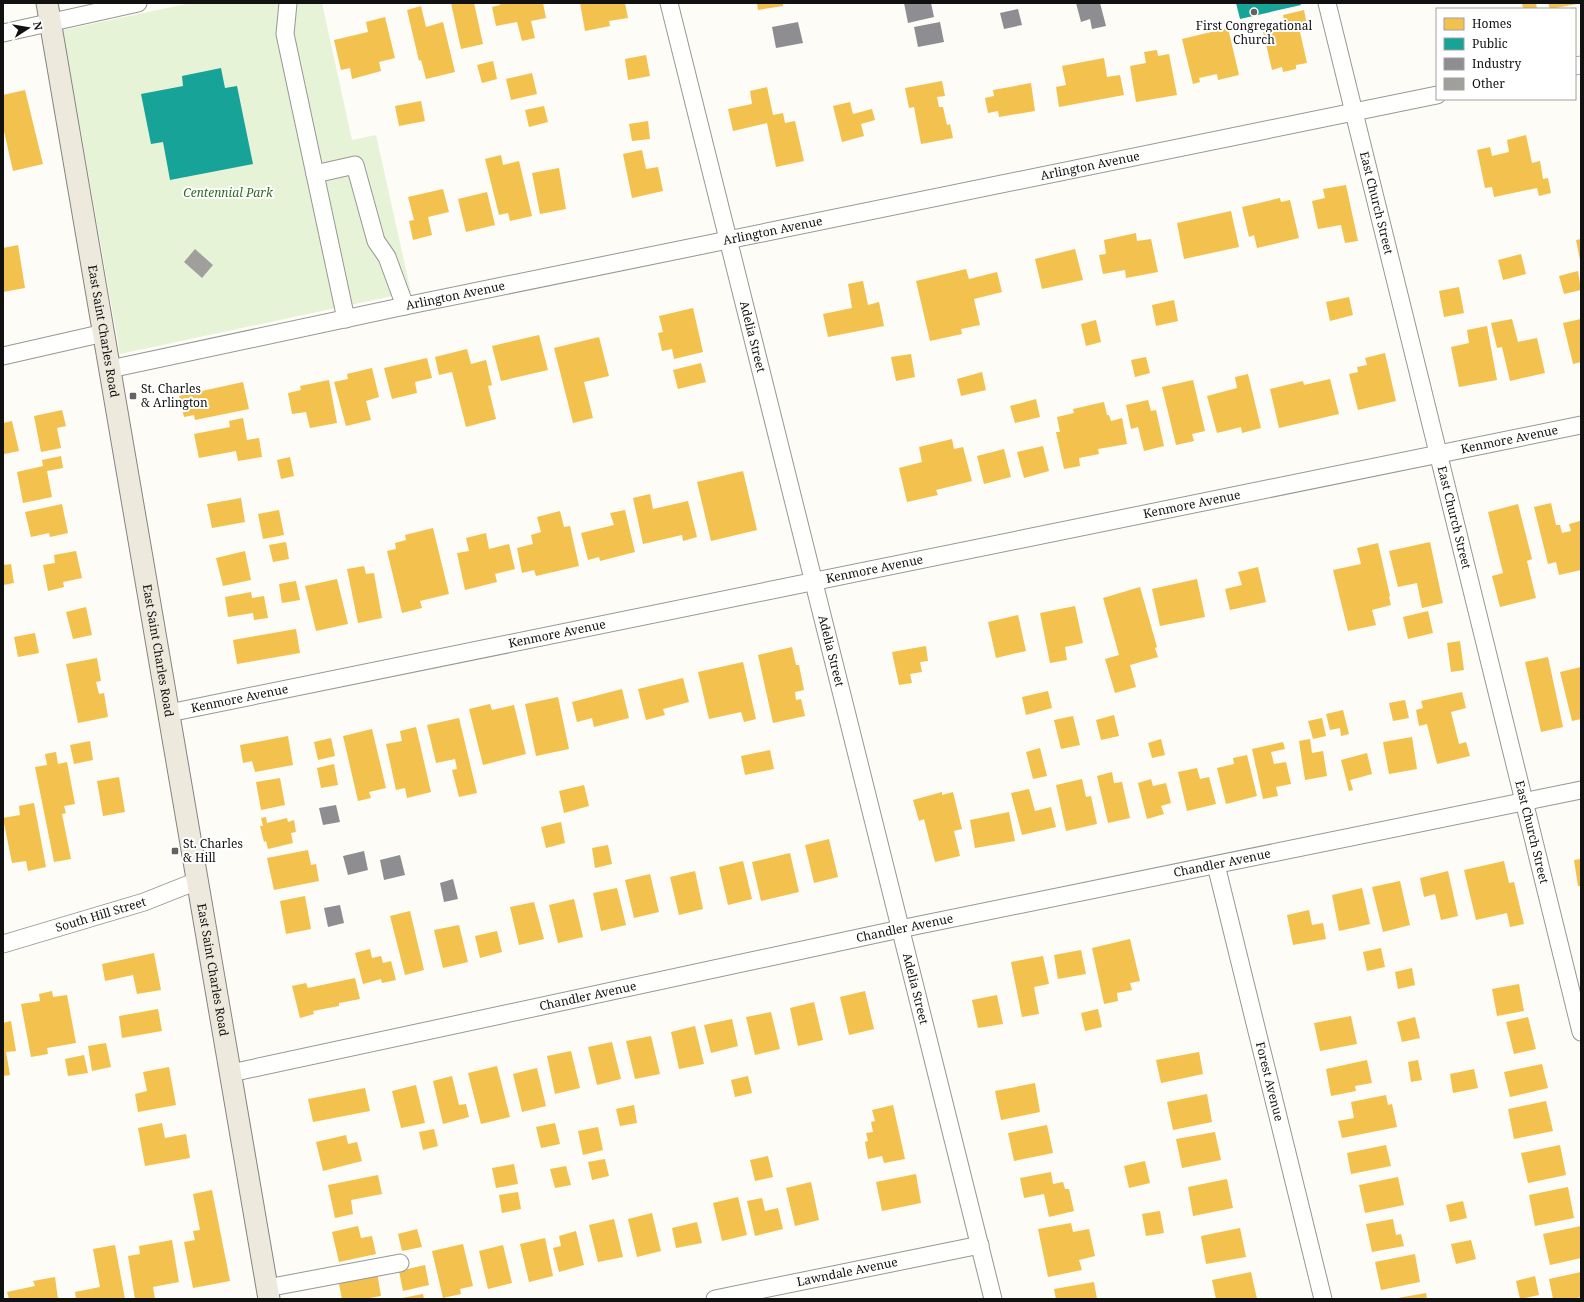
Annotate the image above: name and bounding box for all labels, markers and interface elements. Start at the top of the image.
marker: First Congregational Church [1249,7,1259,17]
north arrow [8,8,48,48]
legend [1436,8,1576,100]
text: Homes [1472,15,1512,32]
place label: First Congregational Church [1196,17,1312,48]
text: N [30,20,47,32]
text: Public [1472,35,1508,52]
text: Industry [1472,55,1521,72]
text: Other [1472,75,1505,92]
street label: Arlington Avenue [1039,147,1141,184]
street label: East Church Street [1356,150,1398,256]
park label: Centennial Park [183,184,274,201]
street label: Arlington Avenue [722,212,824,249]
street label: East Saint Charles Road [84,263,124,399]
street label: Arlington Avenue [404,277,506,314]
street label: Adelia Street [736,299,770,374]
place label: St. Charles & Arlington [141,380,208,411]
marker: St. Charles & Arlington [128,391,138,401]
street label: Kenmore Avenue [1459,421,1559,457]
street label: East Church Street [1434,464,1475,571]
street label: Kenmore Avenue [1142,486,1242,522]
street label: Kenmore Avenue [824,550,924,587]
street label: East Saint Charles Road [139,583,178,719]
street label: Adelia Street [814,613,849,688]
street label: Kenmore Avenue [507,615,607,652]
street label: Kenmore Avenue [189,680,290,716]
street label: East Church Street [1511,779,1553,885]
place label: St. Charles & Hill [183,835,243,866]
street label: Chandler Avenue [1172,845,1272,881]
marker: St. Charles & Hill [170,846,180,856]
street label: South Hill Street [53,893,148,936]
street label: East Saint Charles Road [193,902,233,1038]
street label: Chandler Avenue [854,909,955,946]
street label: Adelia Street [899,951,933,1026]
street label: Chandler Avenue [538,977,638,1014]
street label: Forest Avenue [1252,1040,1288,1123]
street label: Lawndale Avenue [795,1253,899,1290]

